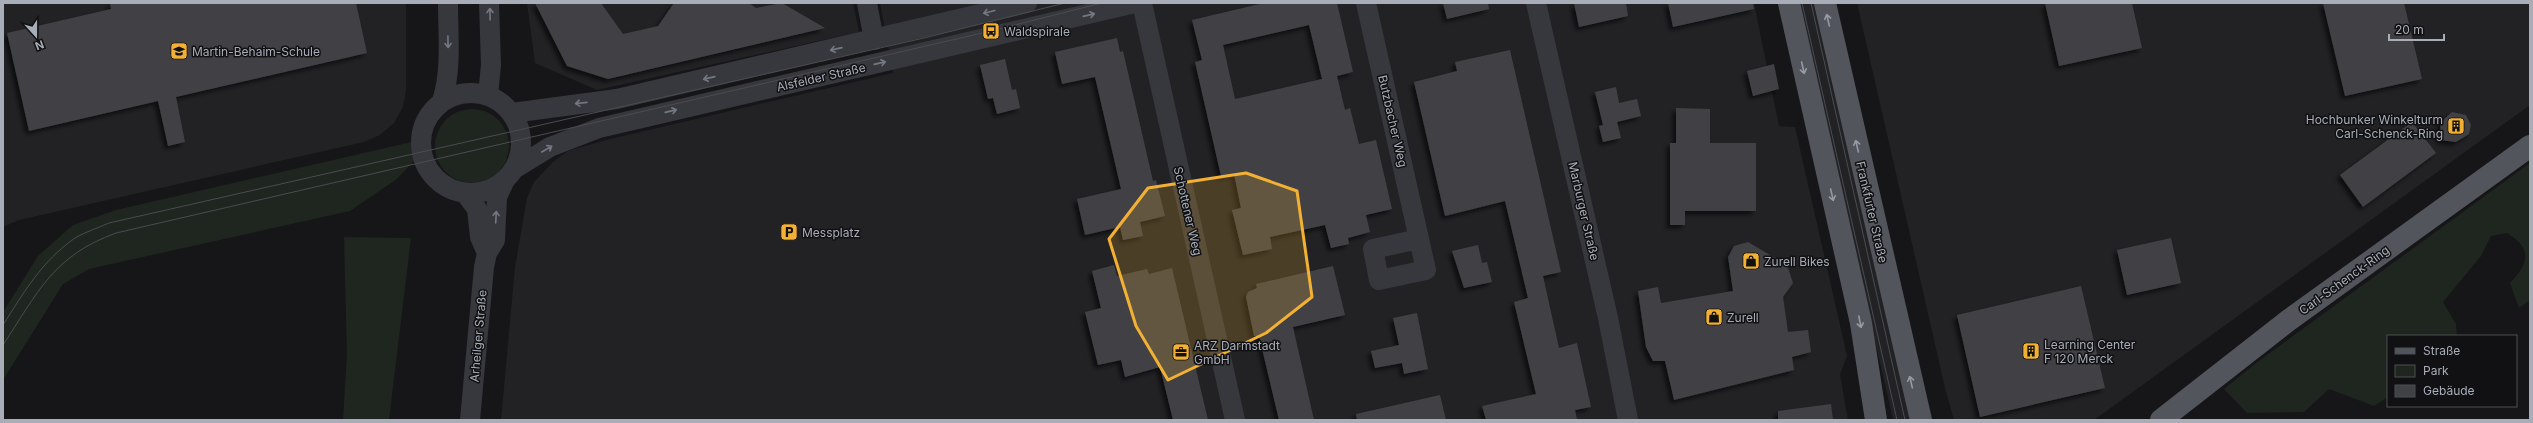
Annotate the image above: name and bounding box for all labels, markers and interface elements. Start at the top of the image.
one-way arrow [486,8,494,21]
one-way arrow [983,9,996,16]
one-way arrow [1082,11,1095,19]
one-way arrow [1824,14,1832,27]
north arrow [16,16,56,56]
scale bar [2389,16,2444,42]
bus stop icon: Waldspirale [981,21,1001,41]
text: 20 m [2395,22,2424,37]
place label: Waldspirale [1004,24,1070,39]
one-way arrow [444,35,452,48]
text: N [33,37,46,53]
school or university icon: Martin-Behaim-Schule [169,41,189,61]
place label: Martin-Behaim-Schule [192,44,320,59]
one-way arrow [829,45,842,53]
street label: Alsfelder Straße [775,59,867,95]
one-way arrow [873,59,886,67]
one-way arrow [1800,62,1808,75]
street label: Butzbacher Weg [1375,73,1411,169]
one-way arrow [703,74,716,82]
one-way arrow [575,99,588,107]
one-way arrow [664,107,677,114]
place label: Hochbunker Winkelturm Carl-Schenck-Ring [2306,112,2443,141]
building icon: Hochbunker Winkelturm Carl-Schenck-Ring [2446,116,2466,136]
one-way arrow [1853,140,1861,153]
one-way arrow [541,145,553,153]
street label: Marburger Straße [1565,160,1603,262]
street label: Frankfurter Straße [1853,160,1891,264]
street label: Schottener Weg [1170,165,1206,257]
one-way arrow [1828,188,1836,201]
one-way arrow [492,211,499,224]
parking icon: Messplatz [779,222,799,242]
place label: Messplatz [802,225,860,240]
street label: Carl-Schenck-Ring [2296,242,2392,318]
shop icon: Zurell Bikes [1741,251,1761,271]
place label: Zurell Bikes [1764,254,1830,269]
street label: Arheilger Straße [467,289,489,383]
shop icon: Zurell [1704,307,1724,327]
place label: Zurell [1727,310,1759,325]
one-way arrow [1857,315,1865,328]
legend [2387,335,2517,407]
place label: Learning Center F 120 Merck [2044,337,2136,366]
place label: ARZ Darmstadt GmbH [1194,338,1280,367]
building icon: Learning Center F 120 Merck [2021,341,2041,361]
office icon: ARZ Darmstadt GmbH [1171,342,1191,362]
text: Straße [2423,343,2460,358]
text: Park [2423,363,2449,378]
one-way arrow [1907,376,1915,389]
text: Gebäude [2423,383,2475,398]

